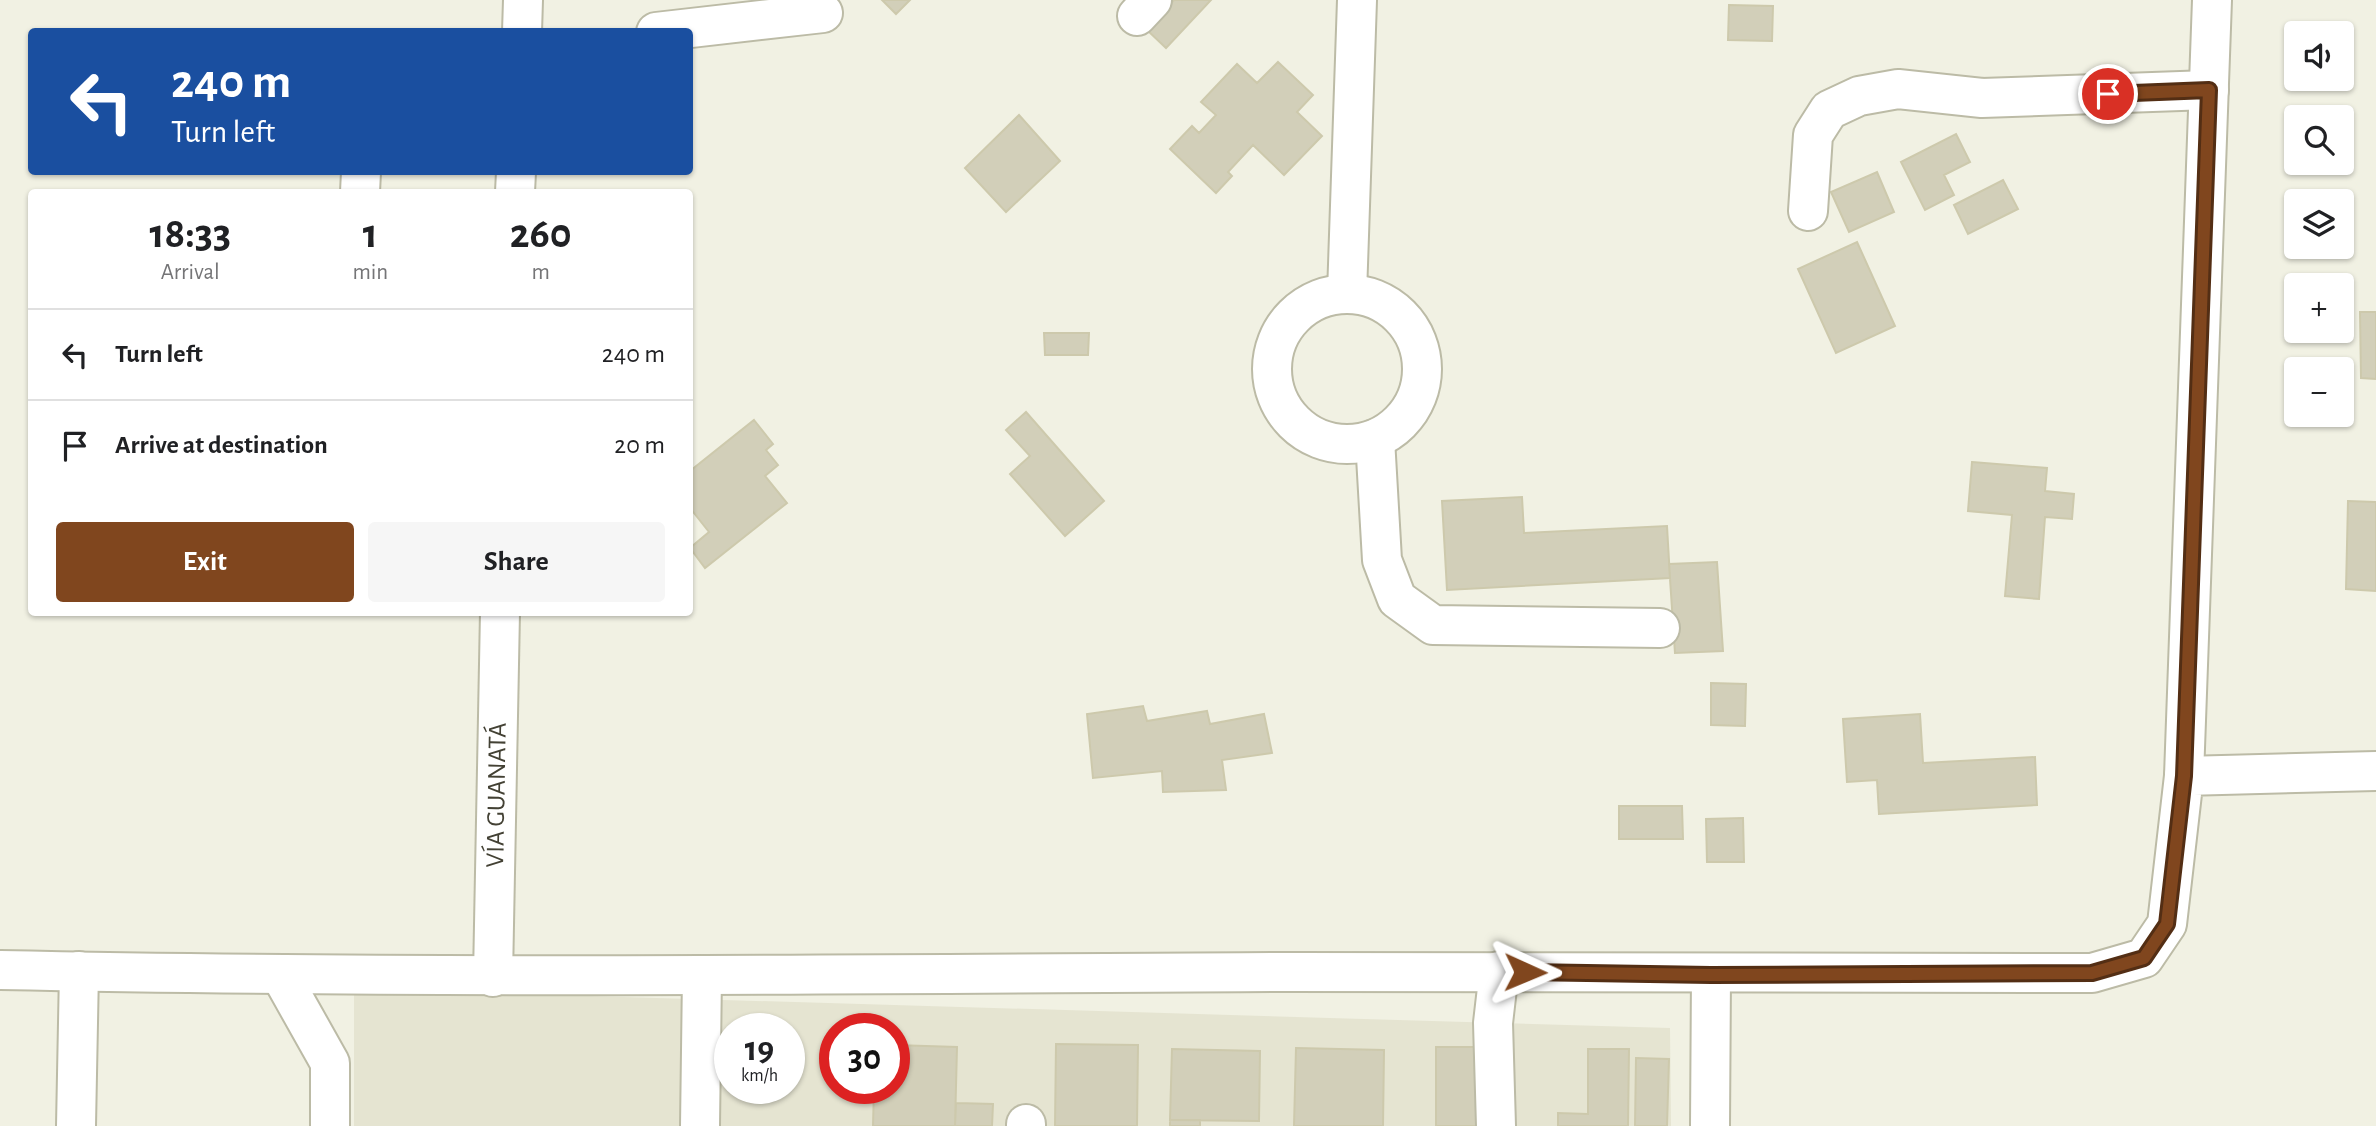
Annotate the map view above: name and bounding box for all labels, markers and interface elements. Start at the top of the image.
map controls [2284,21,2354,427]
button: sound [2284,21,2354,91]
icon: left [56,56,147,147]
text: 240 m [171,58,291,107]
pin [2078,64,2138,124]
icon: arrive [2089,75,2127,113]
button: search [2284,105,2354,175]
text: Turn left [171,116,275,148]
button: layers [2284,189,2354,259]
text: 18:33 [149,213,231,255]
text: 1 [363,213,378,255]
text: 260 [510,213,572,255]
text: Arrival [161,261,220,284]
text: min [352,261,388,284]
text: m [531,261,550,284]
button: + [2284,273,2354,343]
icon: left [56,336,94,374]
text: Turn left [115,341,203,367]
text: 240 m [602,341,665,367]
button: − [2284,357,2354,427]
icon: arrive [56,427,94,465]
text: Arrive at destination [115,432,328,458]
text: 20 m [614,432,665,458]
button: Exit [56,522,354,602]
button: Share [368,522,665,602]
street label: VÍA GUANATÁ [480,722,511,868]
position arrow [1488,935,1562,1009]
speed limit sign: 30 [819,1013,910,1104]
text: 19 [745,1032,774,1067]
text: km/h [741,1067,778,1085]

